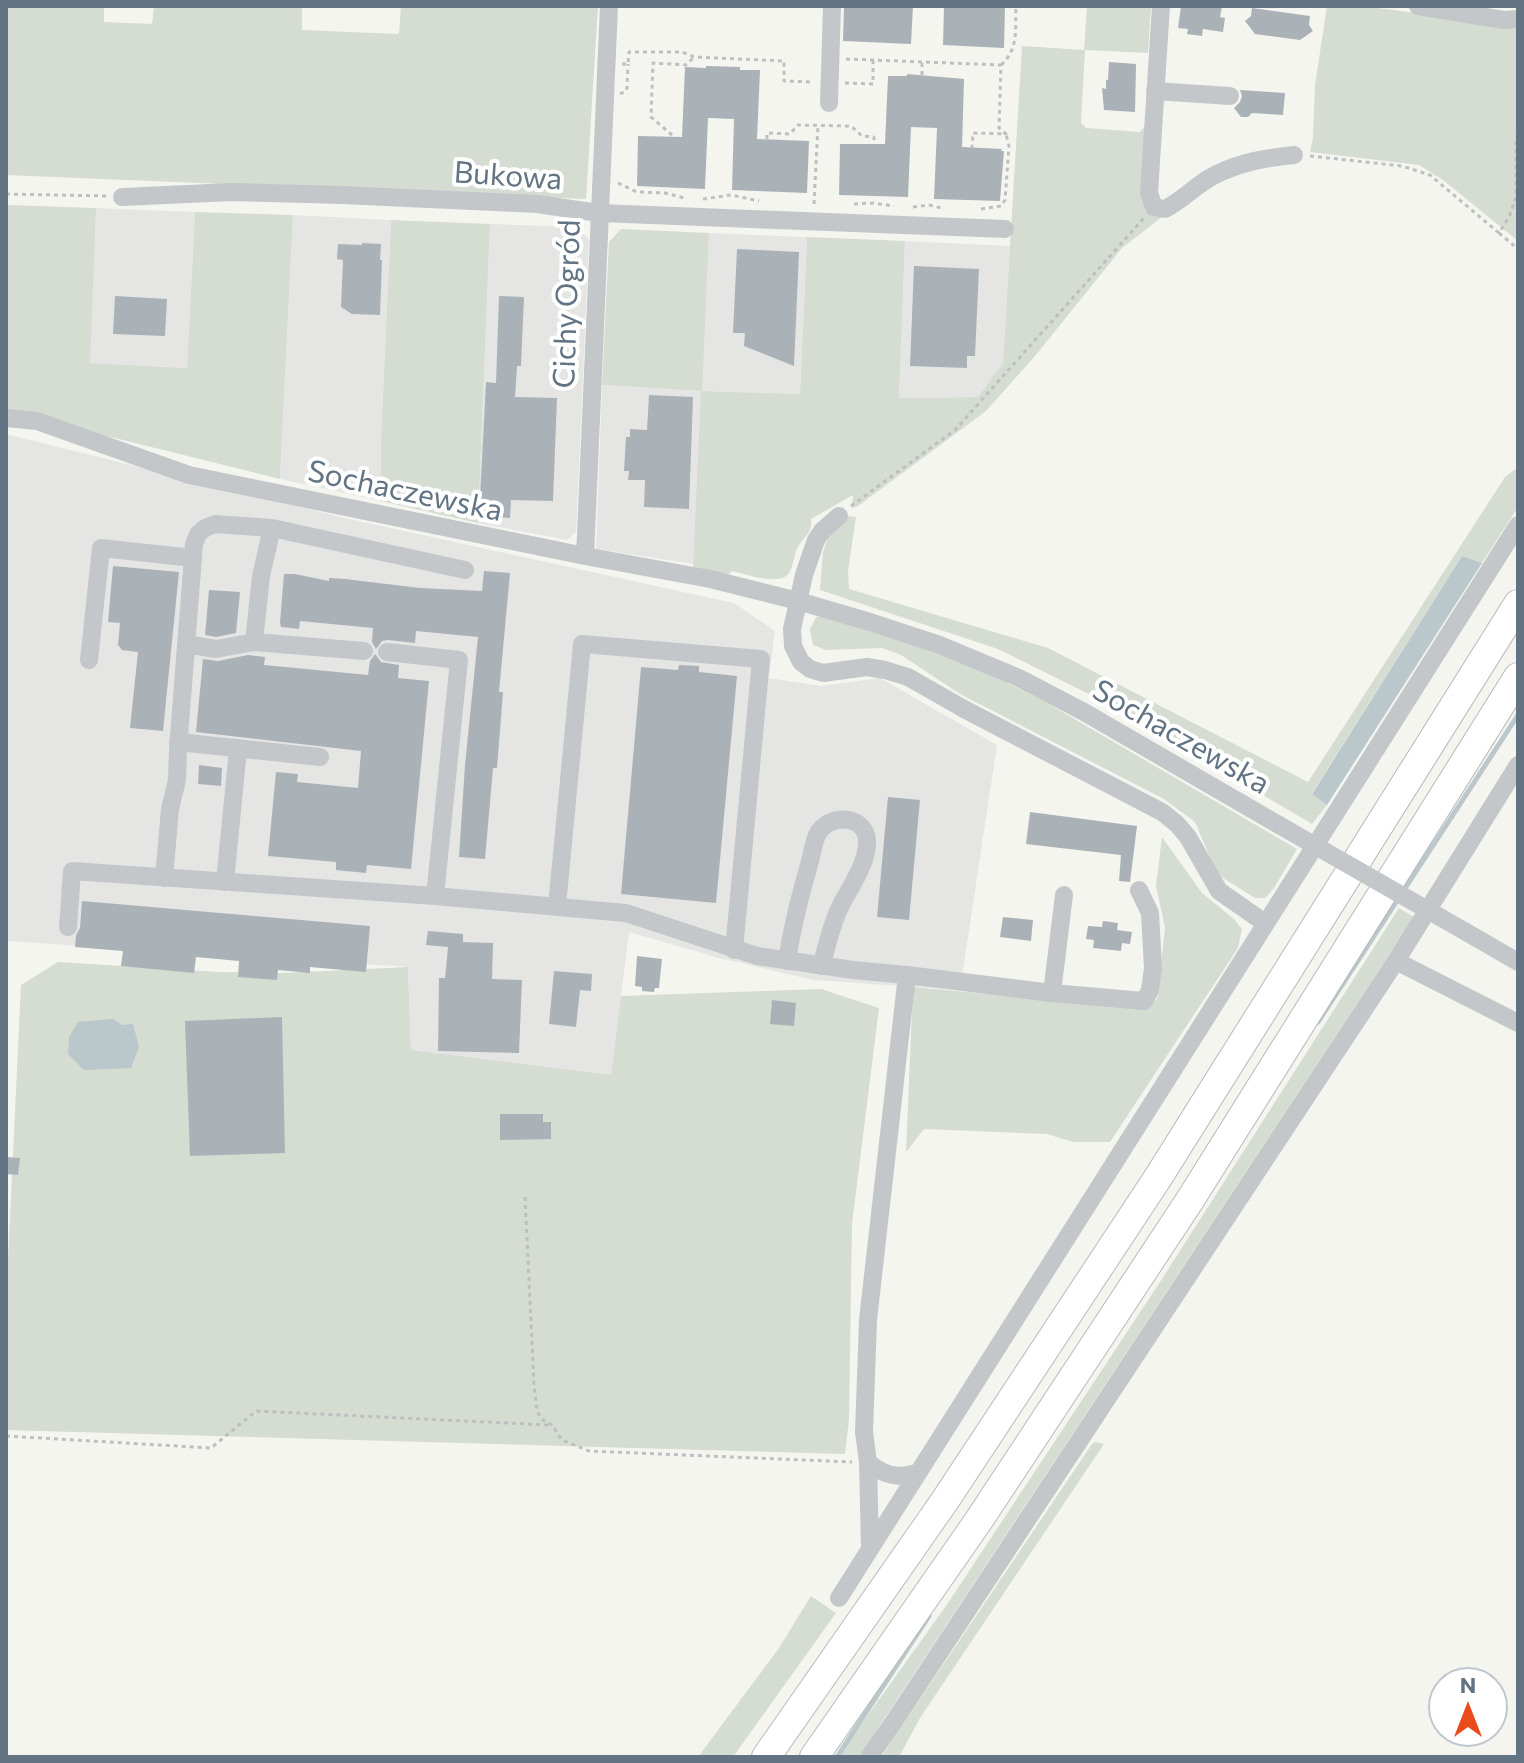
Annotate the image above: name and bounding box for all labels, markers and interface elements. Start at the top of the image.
street label: Bukowa [453,154,563,198]
street label: Cichy Ogród [546,219,588,389]
street label: Sochaczewska [304,453,506,529]
street label: Sochaczewska [1086,672,1276,802]
north arrow [1428,1667,1508,1747]
text: N [1460,1671,1476,1698]

